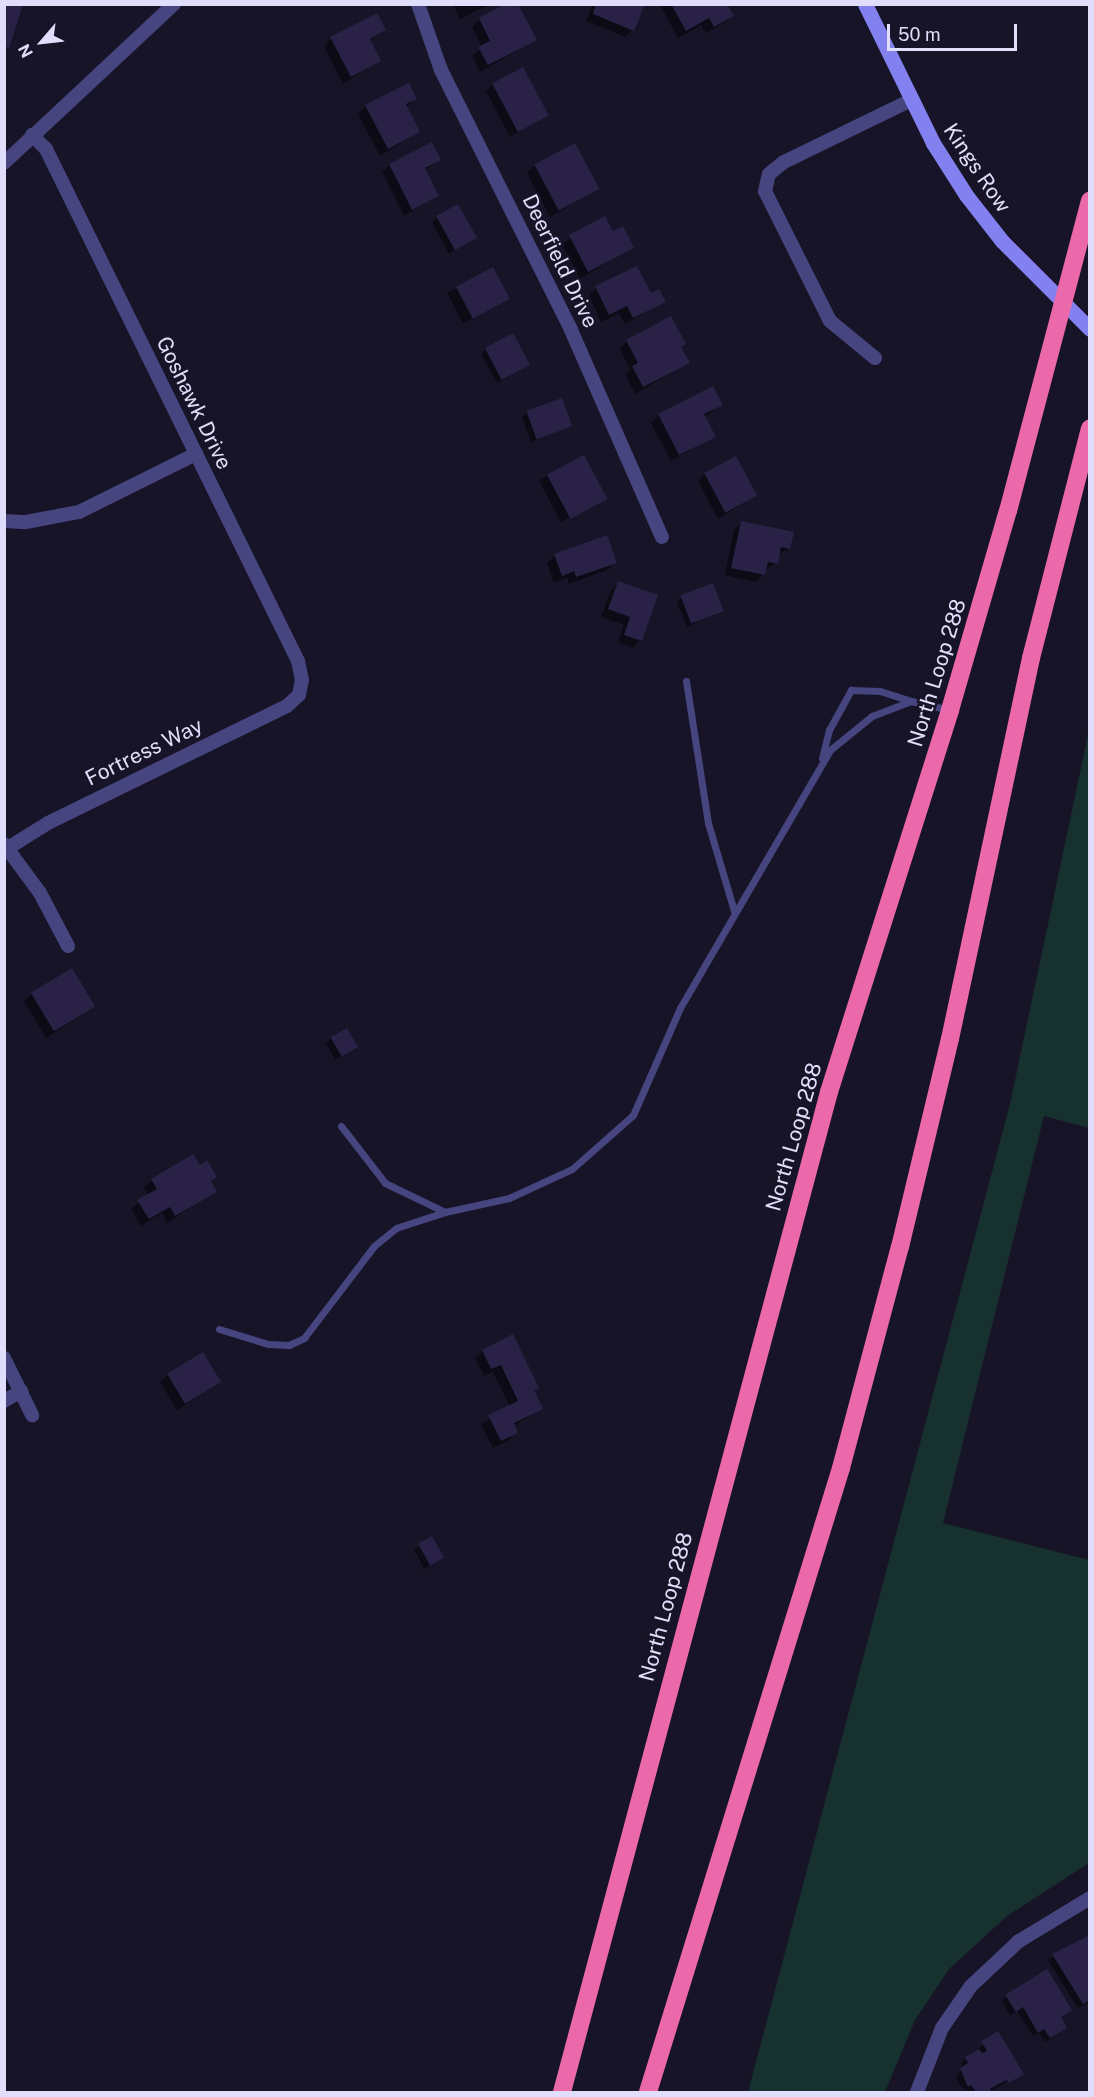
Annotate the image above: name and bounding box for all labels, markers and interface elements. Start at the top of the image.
north arrow [12,12,72,72]
scale bar [890,12,1020,50]
text: 50 m [898,24,941,45]
text: N [14,41,37,61]
street label: Kings Row [938,119,1016,217]
street label: Deerfield Drive [517,190,603,332]
street label: Goshawk Drive [151,332,237,474]
street label: North Loop 288 [903,596,971,750]
street label: Fortress Way [81,713,207,791]
street label: North Loop 288 [761,1060,827,1214]
street label: North Loop 288 [634,1530,698,1684]

